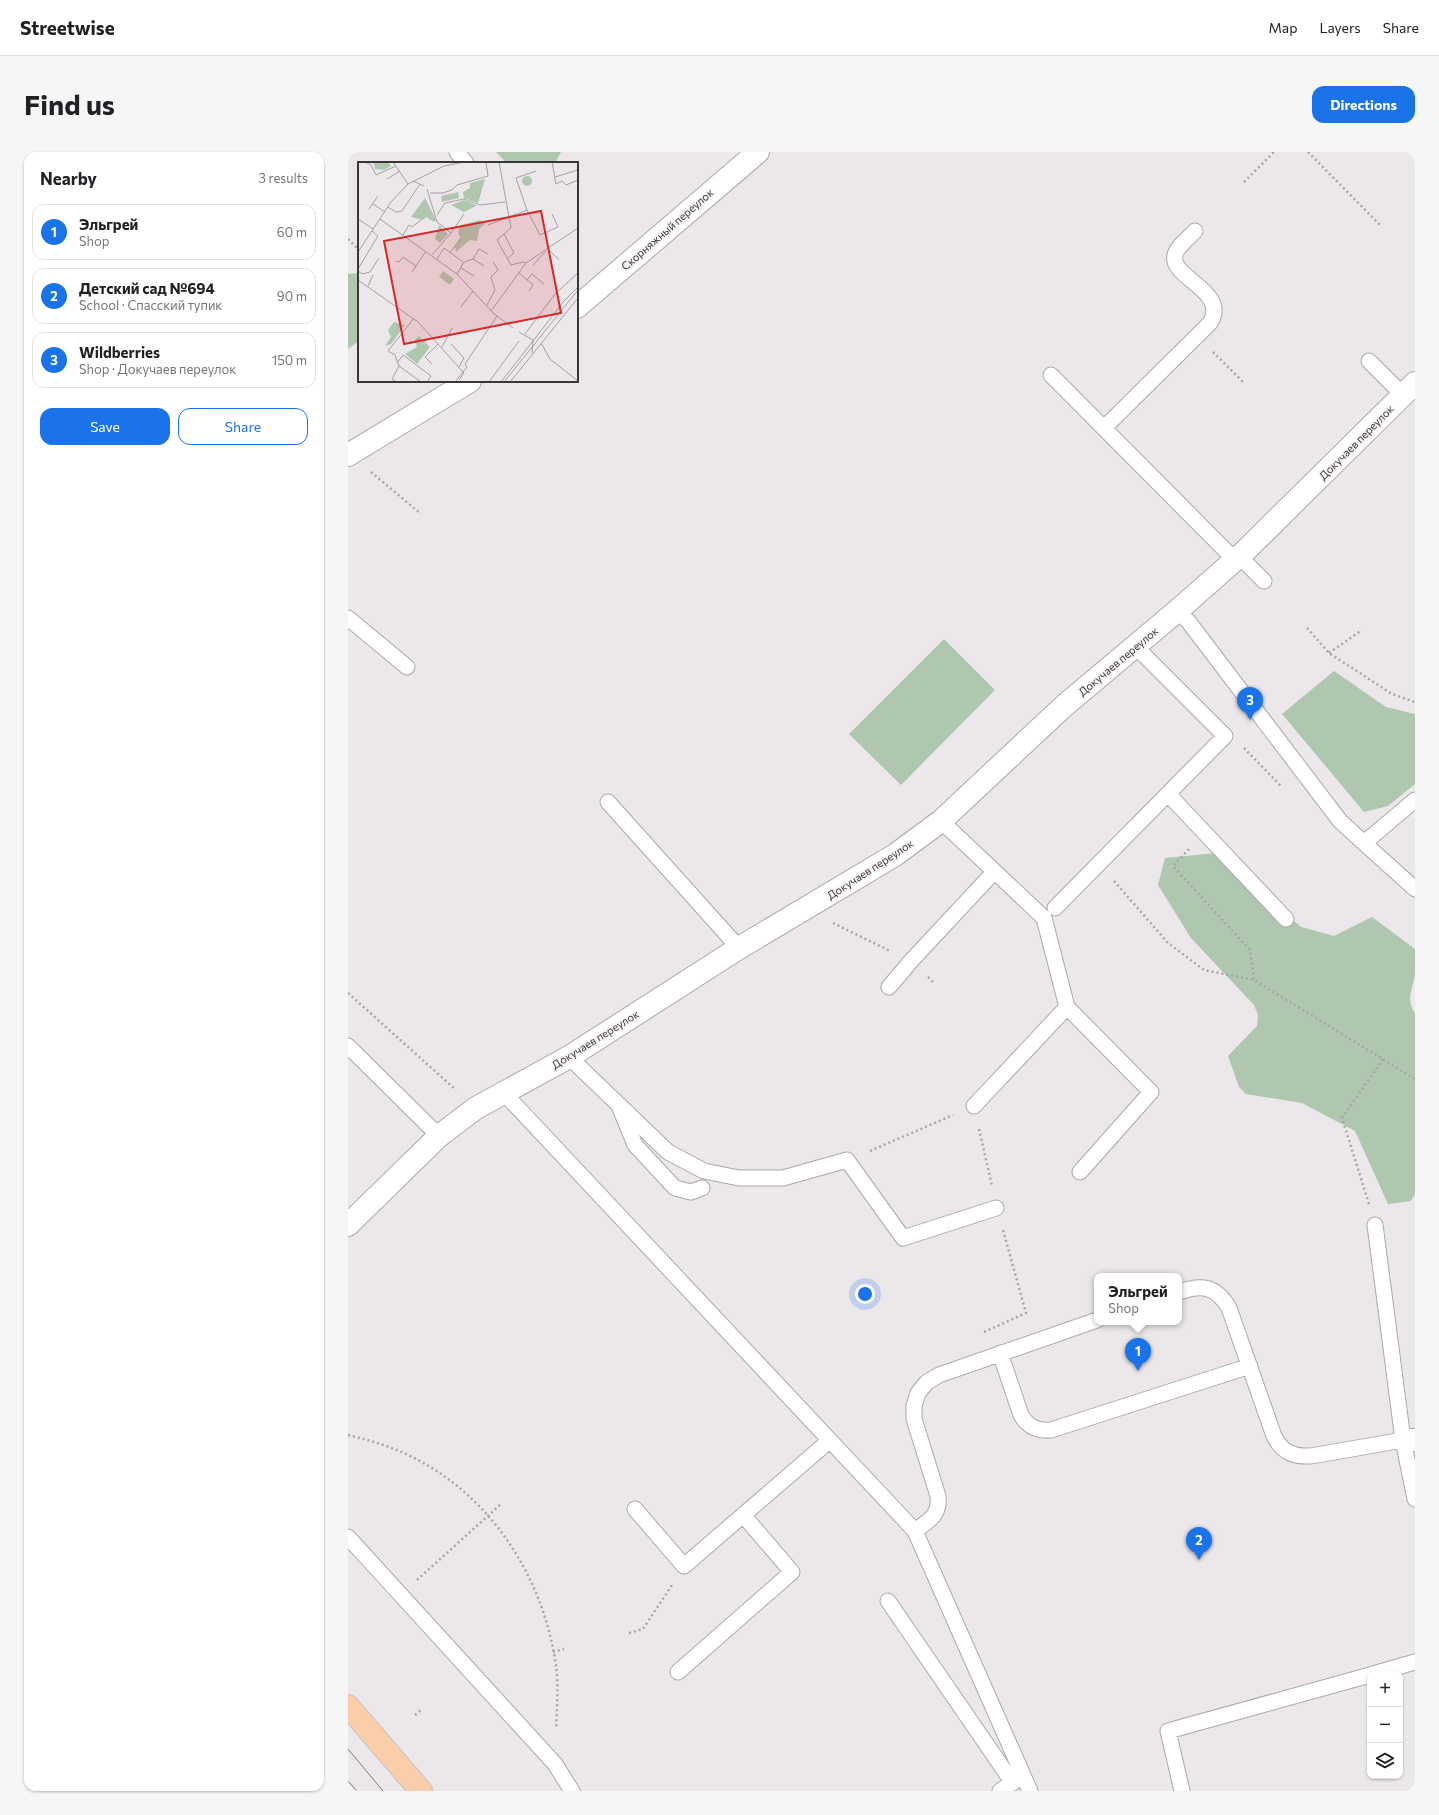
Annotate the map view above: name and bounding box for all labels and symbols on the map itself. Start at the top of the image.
inset map [358,162,578,382]
street label: Скорняжный переулок [618,185,716,273]
street label: Докучаев переулок [1316,402,1396,482]
street label: Докучаев переулок [1075,624,1161,698]
pin: 3 [1237,687,1263,720]
street label: Докучаев переулок [824,836,916,902]
street label: Докучаев переулок [549,1007,641,1071]
your location [855,1284,875,1304]
pin: 1 [1125,1338,1151,1371]
pin: 2 [1186,1527,1212,1560]

